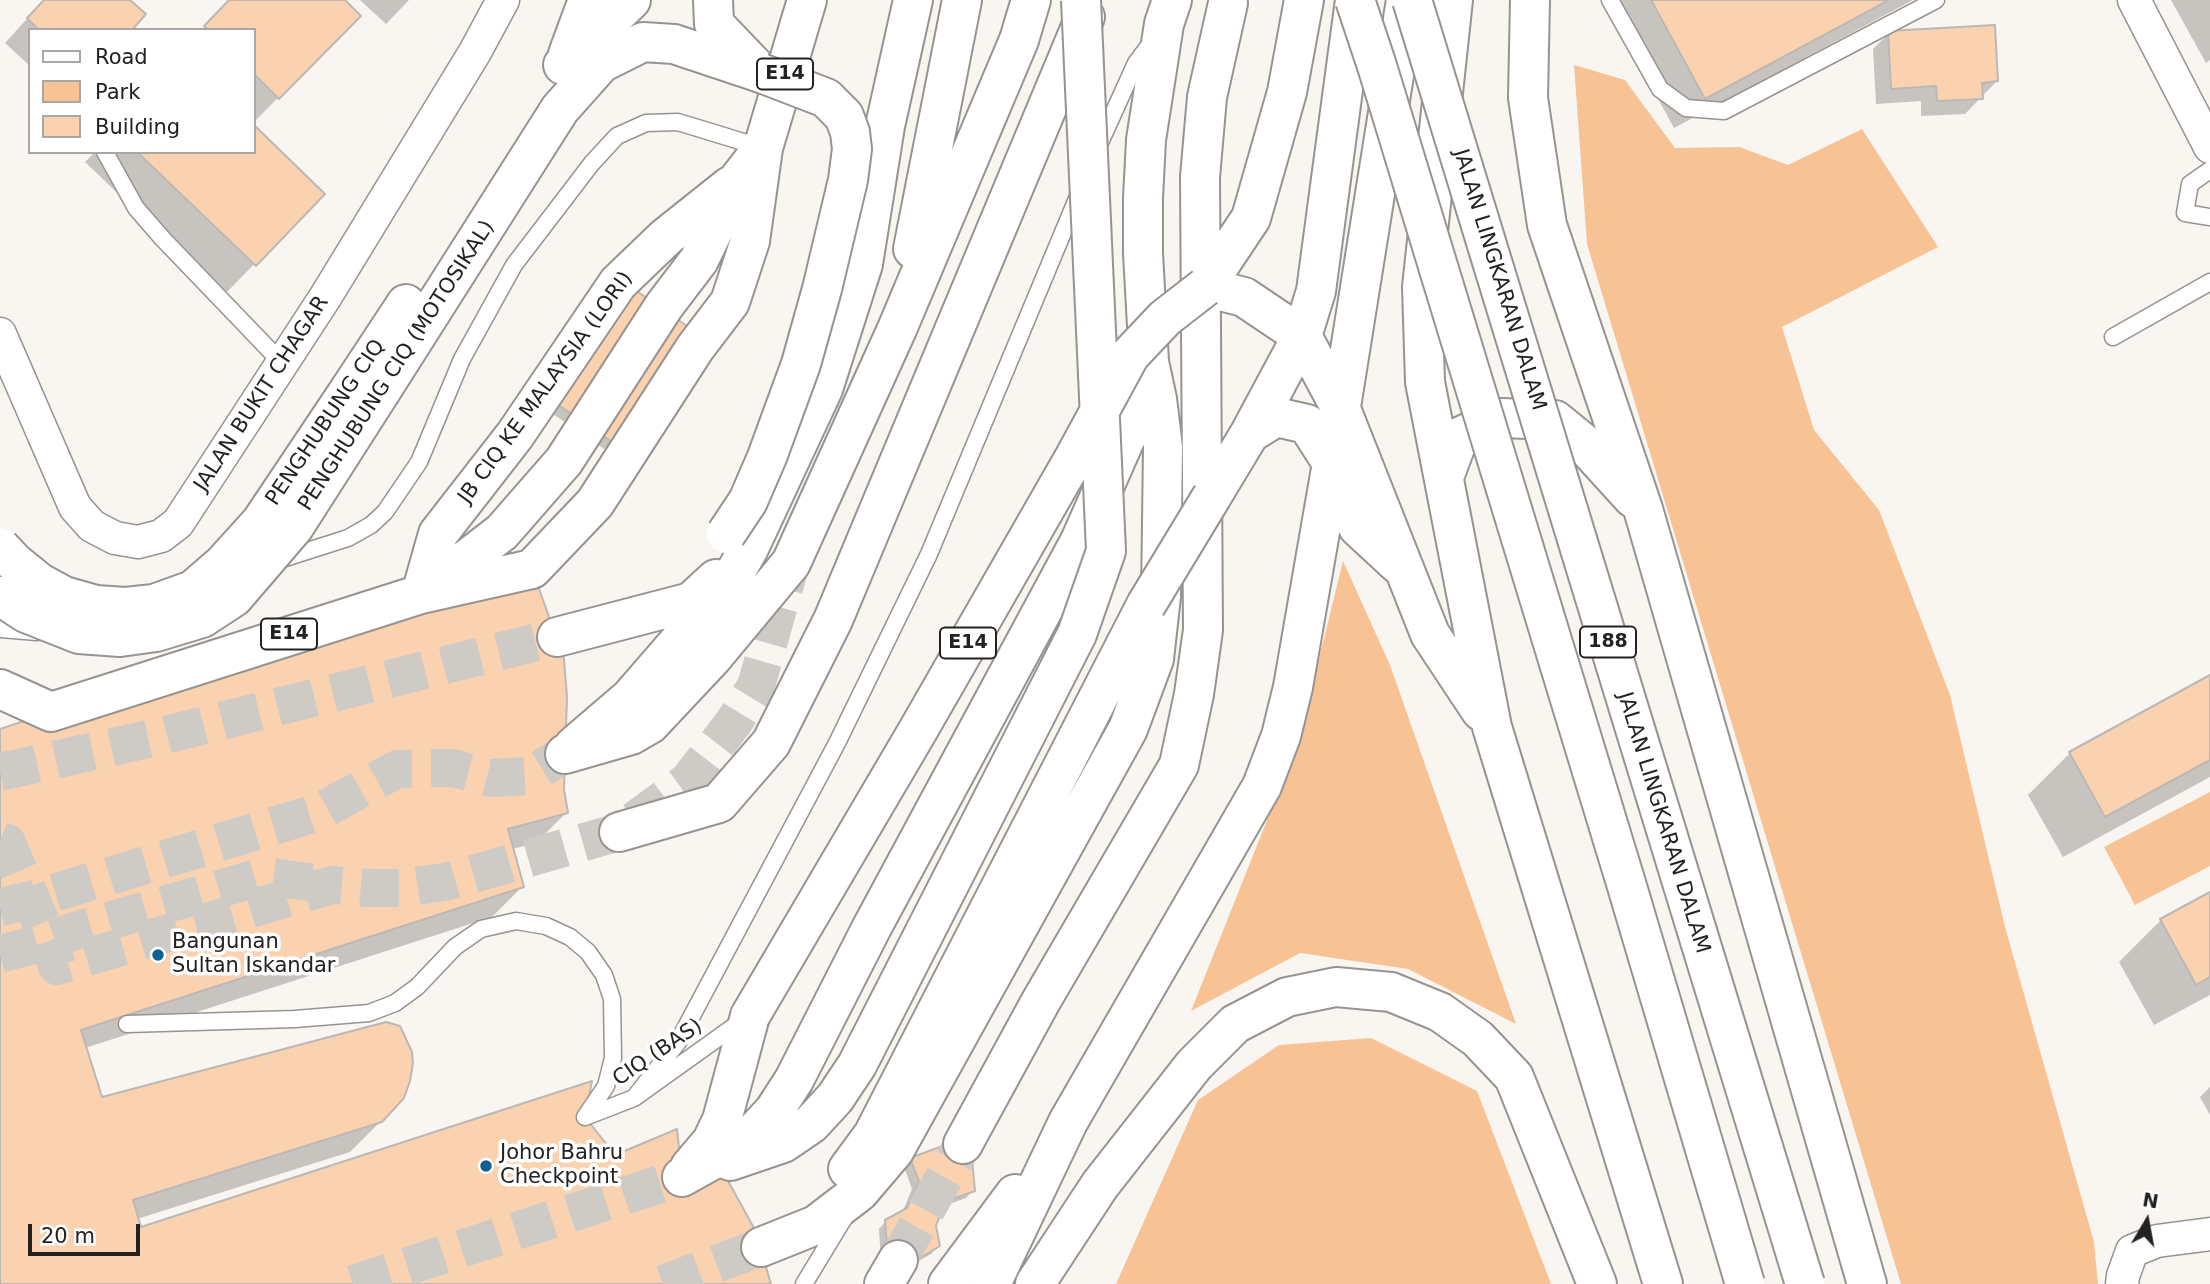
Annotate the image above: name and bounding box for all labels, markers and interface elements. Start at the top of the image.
legend [28,28,256,154]
text: Road [95,45,148,69]
road number: E14 [757,58,813,90]
text: Park [95,80,140,104]
text: Building [95,115,180,139]
street label: JALAN LINGKARAN DALAM [1447,146,1551,414]
street label: PENGHUBUNG CIQ (MOTOSIKAL) [294,216,500,516]
street label: JB CIQ KE MALAYSIA (LORI) [453,267,639,509]
street label: JALAN BUKIT CHAGAR [189,292,335,496]
street label: PENGHUBUNG CIQ [261,335,391,511]
road number: E14 [261,618,317,650]
road number: 188 [1580,626,1636,657]
road number: E14 [940,628,996,658]
street label: JALAN LINGKARAN DALAM [1611,689,1715,957]
place label: Bangunan Sultan Iskandar [172,930,335,980]
marker: Bangunan Sultan Iskandar [150,947,166,963]
street label: CIQ (BAS) [608,1014,708,1092]
place label: Johor Bahru Checkpoint [500,1141,623,1191]
marker: Johor Bahru Checkpoint [478,1158,494,1174]
north arrow [2112,1186,2182,1256]
text: N [2141,1188,2160,1213]
scale bar [32,1210,144,1254]
text: 20 m [41,1224,95,1248]

